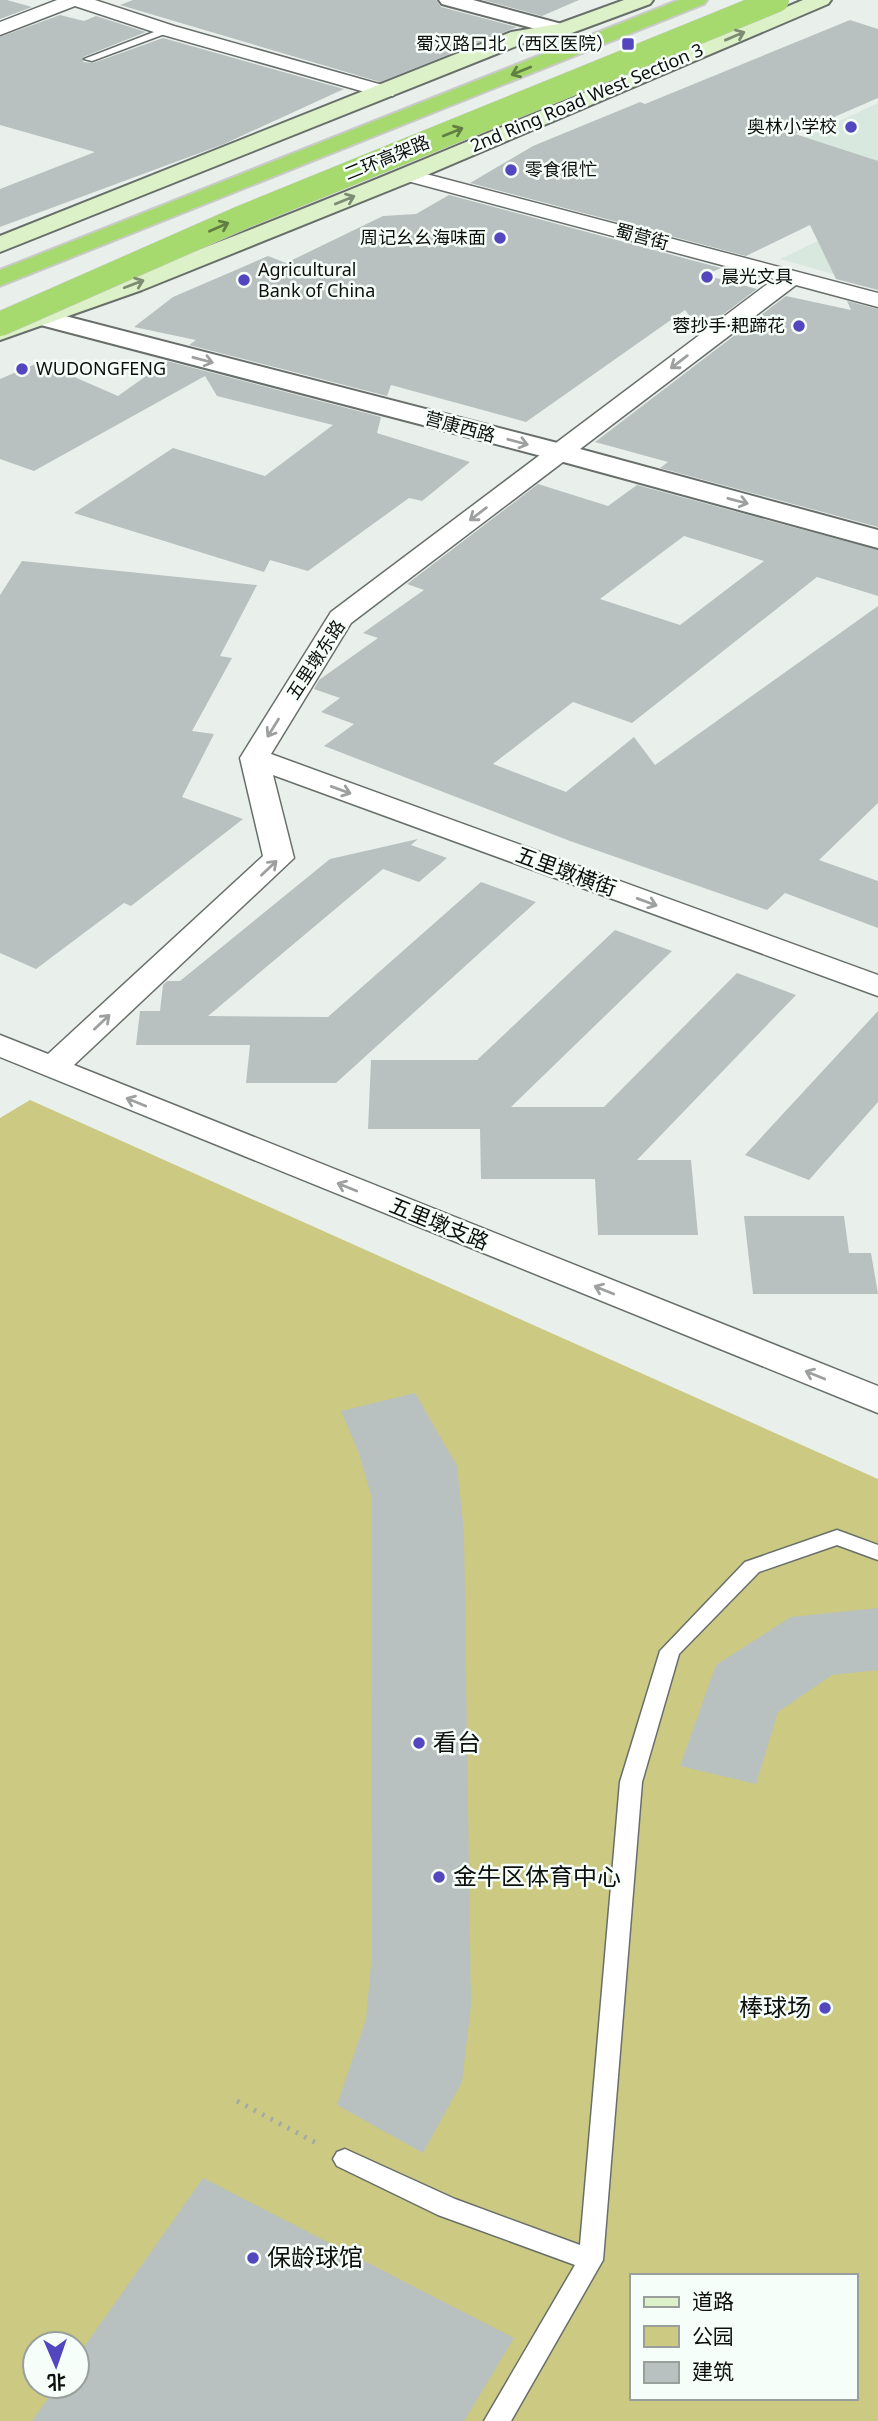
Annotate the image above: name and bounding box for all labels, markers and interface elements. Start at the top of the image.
one-way arrow [724,29,746,42]
place label: 蜀汉路口北（西区医院） [416,31,614,55]
marker: 蜀汉路口北（西区医院） [620,36,636,52]
street label: 2nd Ring Road West Section 3 [466,37,707,157]
one-way arrow [510,66,532,79]
place label: 奥林小学校 [747,114,837,138]
marker: 奥林小学校 [843,119,859,135]
one-way arrow [441,124,463,137]
street label: 二环高架路 [340,129,433,185]
place label: 零食很忙 [525,157,597,181]
marker: 零食很忙 [503,162,519,178]
one-way arrow [333,192,355,205]
street label: 蜀营街 [613,217,671,255]
one-way arrow [208,220,230,233]
place label: 周记幺幺海味面 [360,225,486,249]
marker: 周记幺幺海味面 [492,230,508,246]
place label: Agricultural Bank of China [258,257,375,302]
place label: 晨光文具 [721,264,793,288]
marker: 晨光文具 [699,269,715,285]
marker: Agricultural Bank of China [236,272,252,288]
one-way arrow [122,277,144,290]
place label: 蓉抄手·耙蹄花 [672,313,785,337]
marker: 蓉抄手·耙蹄花 [791,318,807,334]
one-way arrow [191,354,214,367]
one-way arrow [670,355,689,369]
place label: WUDONGFENG [36,356,166,380]
marker: WUDONGFENG [14,361,30,377]
street label: 营康西路 [422,405,498,447]
one-way arrow [507,436,529,449]
one-way arrow [726,495,748,508]
one-way arrow [468,506,487,521]
street label: 五里墩东路 [281,615,350,704]
one-way arrow [265,717,279,737]
one-way arrow [330,785,352,797]
street label: 五里墩横街 [512,840,620,902]
one-way arrow [260,859,277,876]
one-way arrow [635,897,657,909]
one-way arrow [93,1013,110,1030]
one-way arrow [126,1095,147,1108]
one-way arrow [337,1179,358,1192]
street label: 五里墩支路 [385,1190,493,1256]
one-way arrow [593,1283,615,1296]
one-way arrow [804,1368,826,1381]
place label: 看台 [433,1725,481,1758]
marker: 看台 [411,1735,427,1751]
place label: 金牛区体育中心 [453,1859,621,1892]
marker: 金牛区体育中心 [431,1869,447,1885]
place label: 棒球场 [739,1990,811,2023]
marker: 棒球场 [817,2000,833,2016]
place label: 保龄球馆 [267,2240,363,2273]
marker: 保龄球馆 [245,2250,261,2266]
legend [630,2274,857,2400]
text: 道路 [692,2287,734,2315]
text: 公园 [692,2322,734,2350]
north arrow [21,2330,91,2400]
text: 建筑 [692,2357,734,2385]
text: 北 [47,2369,67,2395]

